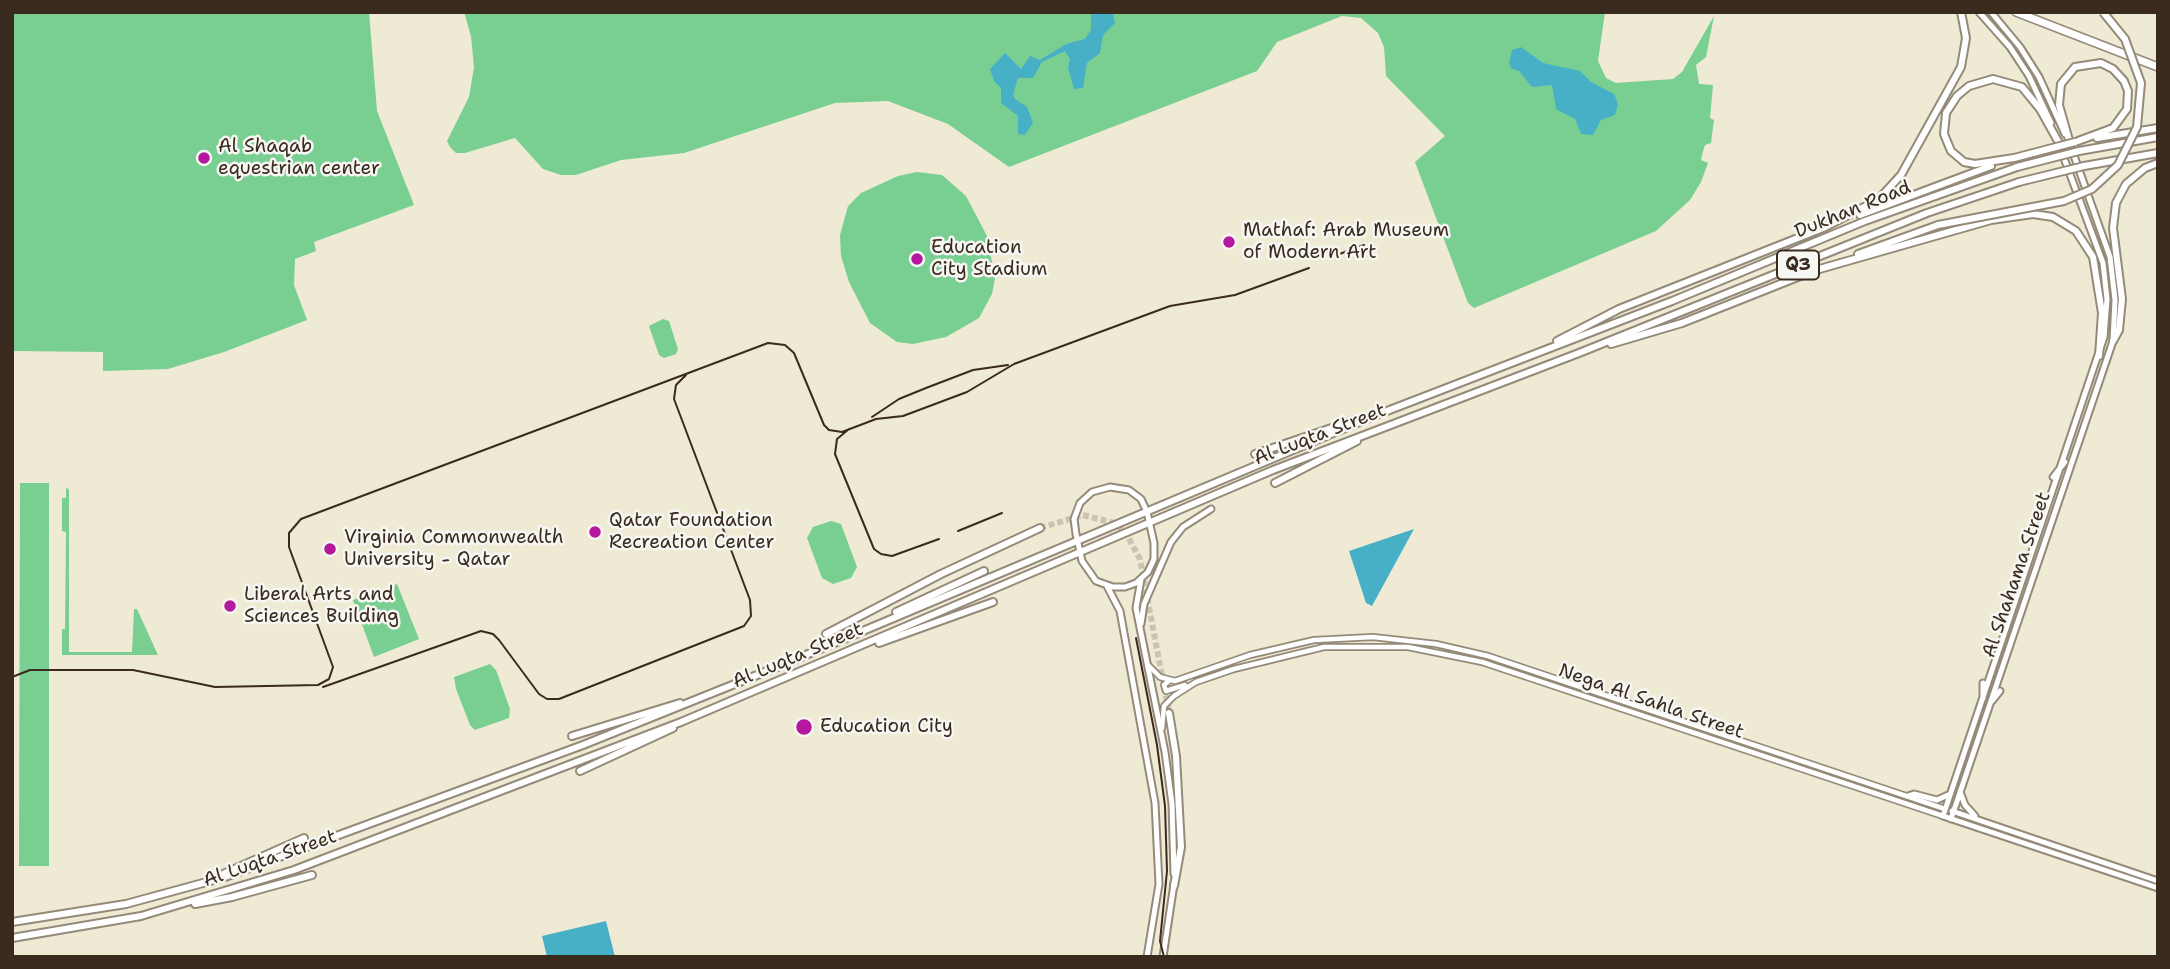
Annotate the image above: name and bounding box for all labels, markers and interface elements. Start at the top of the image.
place label: Al Shaqab equestrian center [218,136,380,180]
marker: Al Shaqab equestrian center [196,150,212,166]
street label: Dukhan Road [1792,176,1914,244]
place label: Mathaf: Arab Museum of Modern Art [1243,220,1449,264]
marker: Mathaf: Arab Museum of Modern Art [1221,234,1237,250]
place label: Education City Stadium [931,237,1047,281]
road number: Q3 [1777,250,1819,279]
marker: Education City Stadium [909,251,925,267]
street label: Al Luqta Street [1251,399,1389,471]
street label: Al Shahama Street [1978,489,2056,661]
place label: Qatar Foundation Recreation Center [609,510,774,554]
marker: Qatar Foundation Recreation Center [587,524,603,540]
place label: Virginia Commonwealth University - Qatar [344,527,564,571]
marker: Virginia Commonwealth University - Qatar [322,541,338,557]
place label: Liberal Arts and Sciences Building [244,584,399,628]
marker: Liberal Arts and Sciences Building [222,598,238,614]
street label: Al Luqta Street [729,618,867,694]
street label: Nega Al Sahla Street [1555,660,1747,744]
place label: Education City [820,716,953,738]
marker: Education City [794,717,814,737]
street label: Al Luqta Street [200,826,340,892]

